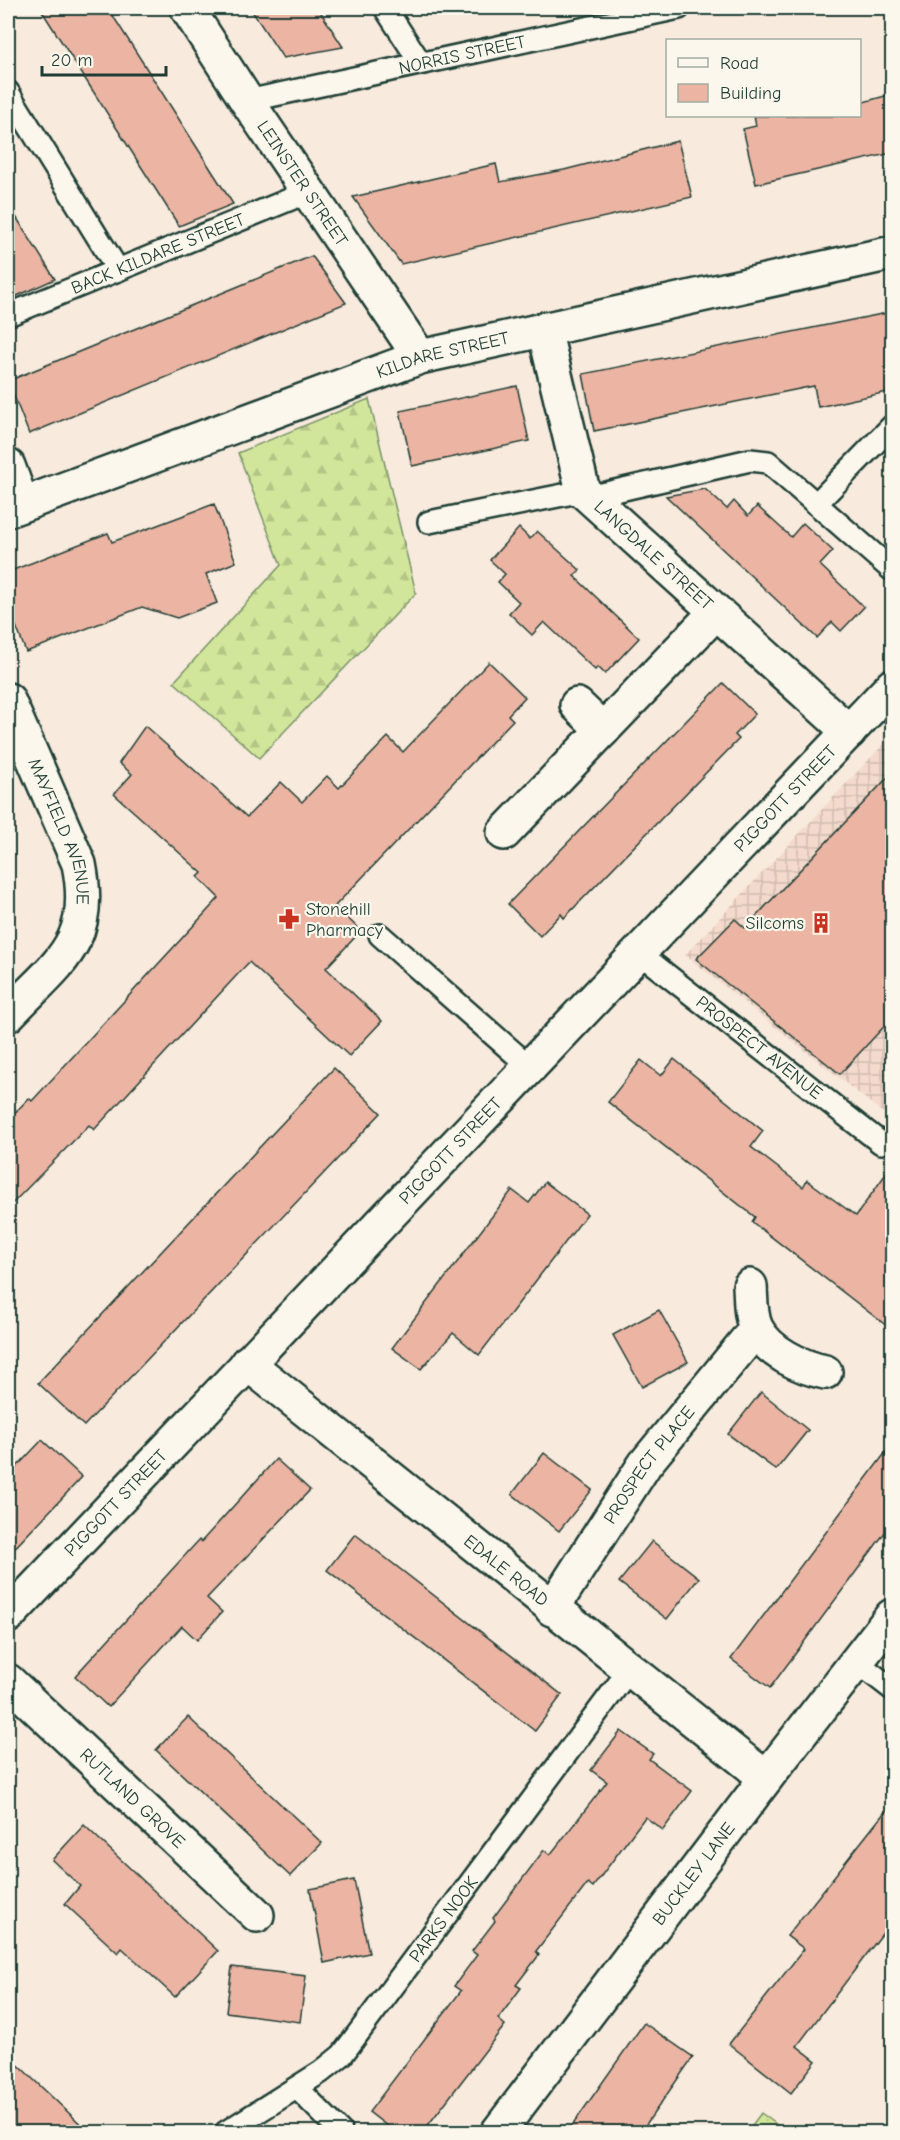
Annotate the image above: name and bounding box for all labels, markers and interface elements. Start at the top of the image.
street label: NORRIS STREET [397,31,528,79]
scale bar [42,39,166,77]
legend [666,39,861,117]
text: 20 m [51,50,92,71]
text: Road [720,53,759,74]
text: Building [720,83,782,104]
street label: LEINSTER STREET [253,117,353,251]
street label: BACK KILDARE STREET [68,208,248,298]
street label: KILDARE STREET [373,327,512,383]
street label: LANGDALE STREET [590,496,718,615]
street label: PIGGOTT STREET [729,740,841,856]
street label: MAYFIELD AVENUE [24,755,93,905]
place label: Stonehill Pharmacy [306,899,384,941]
pharmacy icon: Stonehill Pharmacy [277,907,301,931]
building icon: Silcoms [809,911,833,935]
place label: Silcoms [745,913,804,934]
street label: PROSPECT AVENUE [692,991,827,1104]
street label: PIGGOTT STREET [395,1092,506,1208]
street label: PROSPECT PLACE [599,1401,699,1528]
street label: PIGGOTT STREET [60,1445,172,1561]
street label: EDALE ROAD [460,1530,553,1611]
street label: RUTLAND GROVE [76,1744,190,1853]
street label: BUCKLEY LANE [648,1818,739,1929]
street label: PARKS NOOK [405,1872,482,1966]

